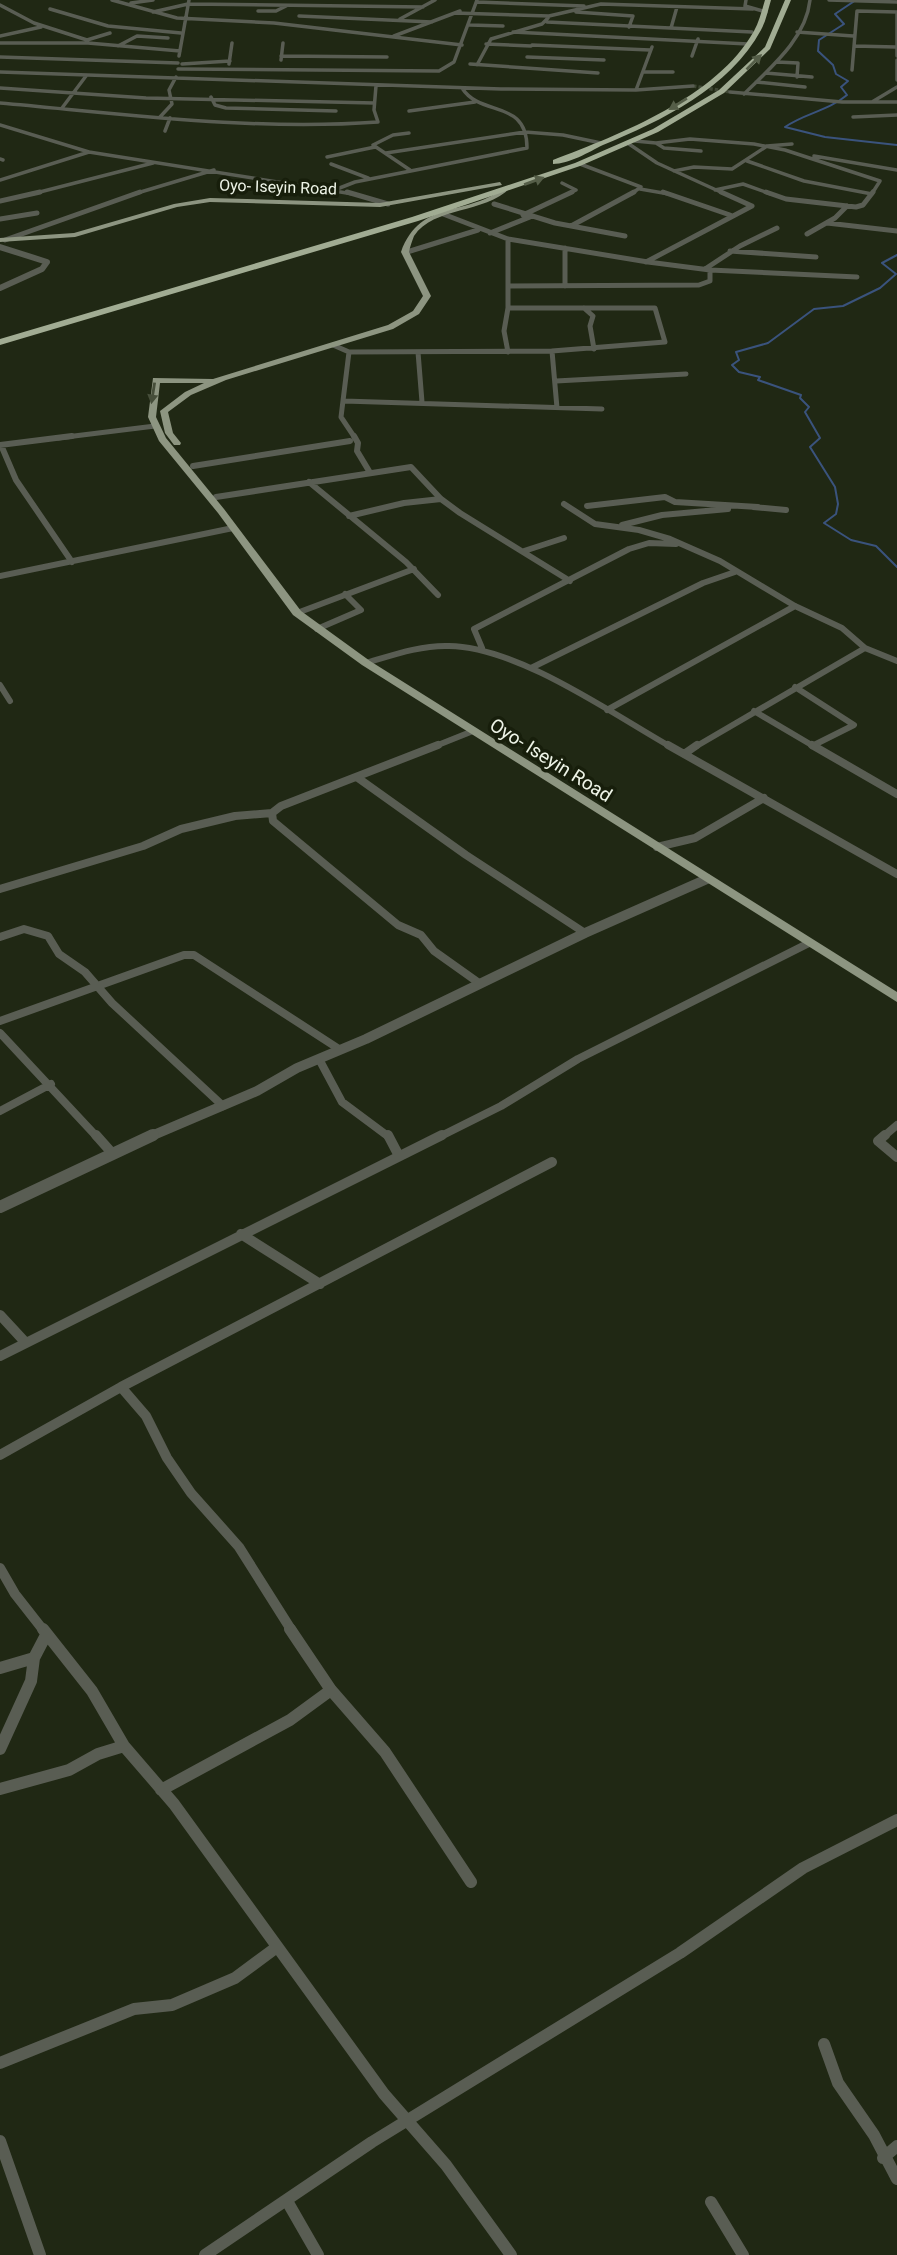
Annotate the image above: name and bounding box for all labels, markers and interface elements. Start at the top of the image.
one-way arrow [745,54,762,70]
one-way arrow [668,97,688,110]
street label: Oyo- Iseyin Road [219,175,337,199]
one-way arrow [524,175,545,186]
one-way arrow [148,382,159,404]
street label: Oyo- Iseyin Road [486,713,616,807]

